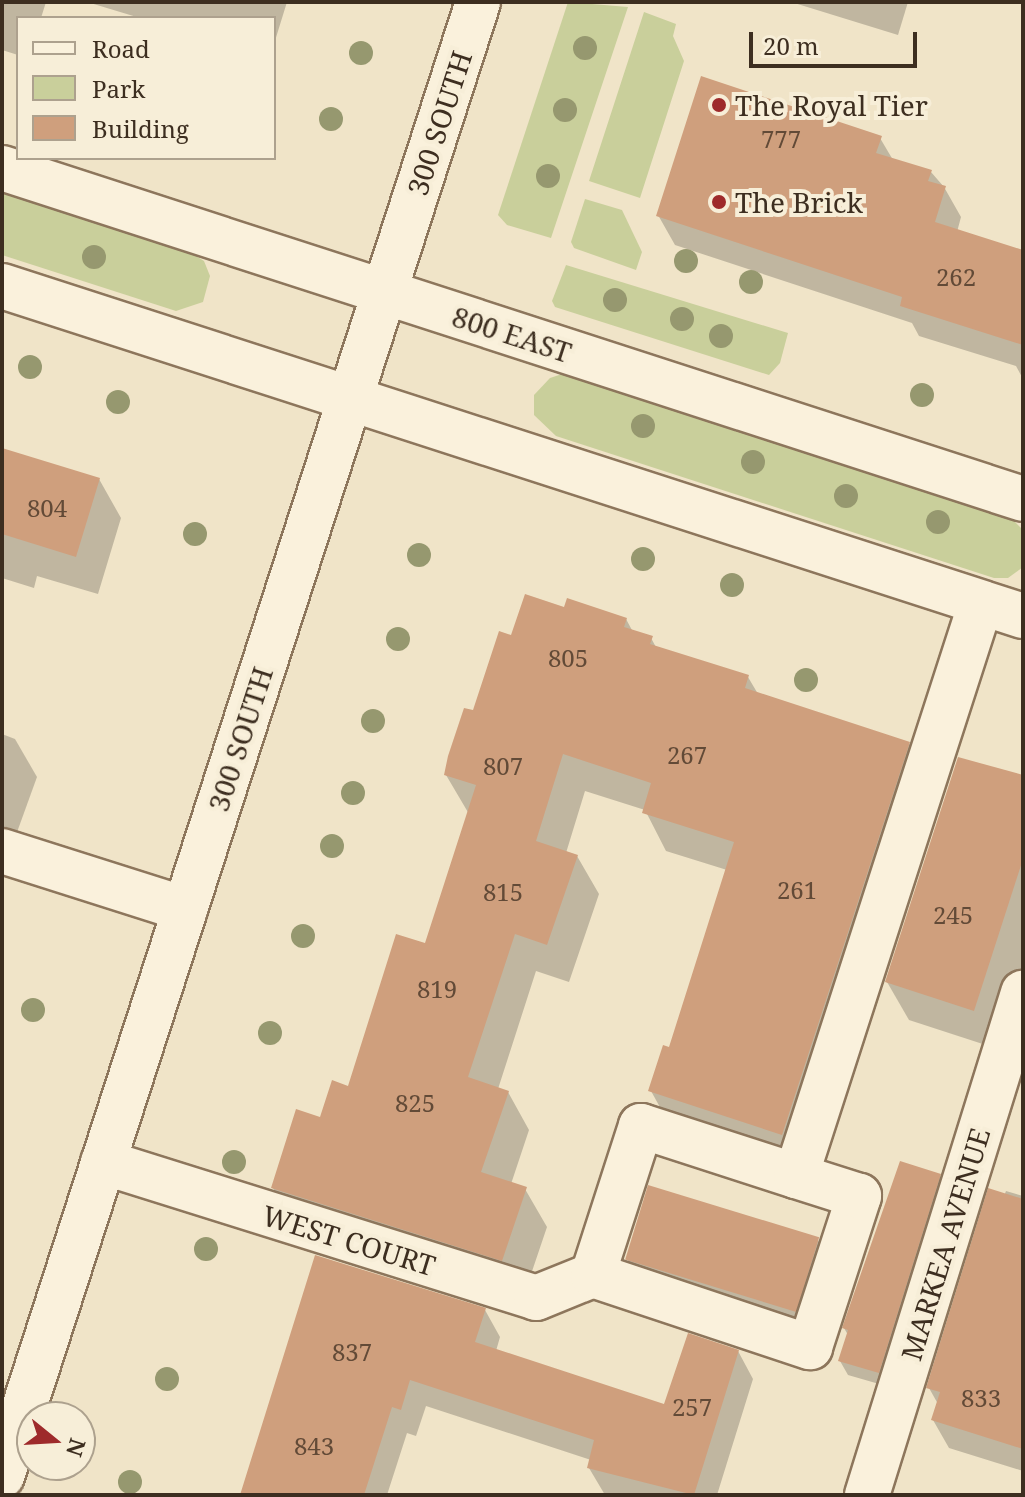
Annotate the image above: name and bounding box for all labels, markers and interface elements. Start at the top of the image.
legend [16,16,276,160]
scale bar [753,16,921,66]
text: 20 m [763,29,819,62]
text: Road [92,32,150,65]
street label: 300 SOUTH [400,47,478,199]
text: Park [92,72,145,105]
place label: The Royal Tier [735,88,928,122]
marker: The Royal Tier [710,96,728,114]
text: Building [92,112,189,145]
house number: 777 [761,125,801,153]
place label: The Brick [735,185,863,219]
marker: The Brick [710,193,728,211]
house number: 262 [936,263,976,291]
street label: 800 EAST [448,299,576,369]
house number: 804 [27,494,67,522]
house number: 805 [548,644,588,672]
street label: 300 SOUTH [201,663,279,815]
house number: 267 [667,741,707,769]
house number: 807 [483,752,523,780]
house number: 261 [777,876,817,904]
house number: 815 [483,878,523,906]
house number: 245 [933,901,973,929]
house number: 819 [417,975,457,1003]
house number: 825 [395,1089,435,1117]
street label: MARKEA AVENUE [894,1124,996,1364]
street label: WEST COURT [259,1198,439,1282]
house number: 837 [332,1338,372,1366]
house number: 833 [961,1384,1001,1412]
house number: 257 [672,1393,712,1421]
north arrow [16,1401,96,1481]
house number: 843 [294,1432,334,1460]
text: N [60,1435,94,1461]

